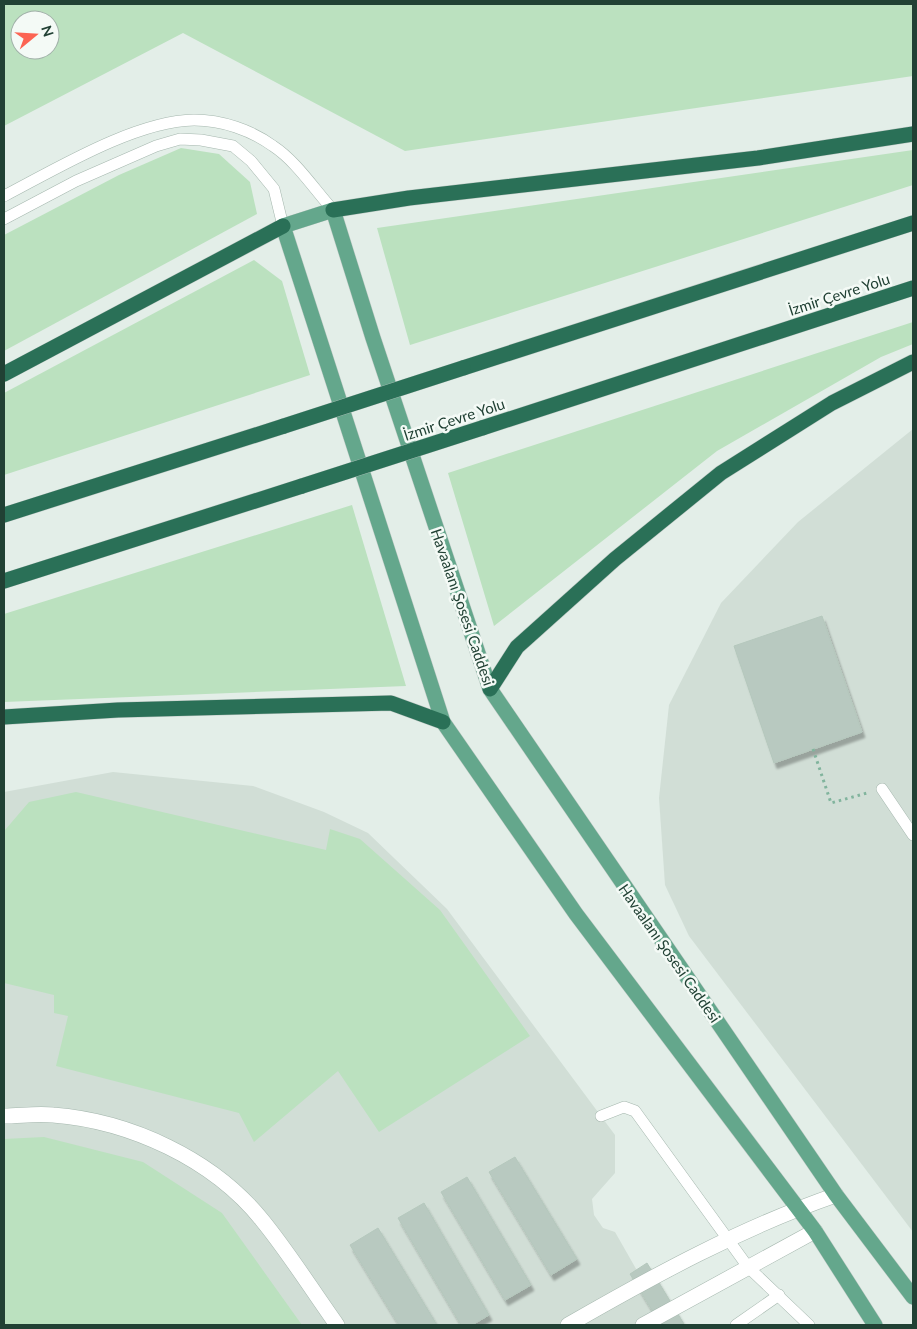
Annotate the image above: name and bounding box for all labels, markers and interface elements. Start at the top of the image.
north arrow [10,10,60,60]
text: N [38,23,58,39]
street label: İzmir Çevre Yolu [786,269,892,319]
street label: İzmir Çevre Yolu [401,394,507,444]
street label: Havaalanı Şosesi Caddesi [428,526,498,688]
street label: Havaalanı Şosesi Caddesi [615,880,725,1026]

